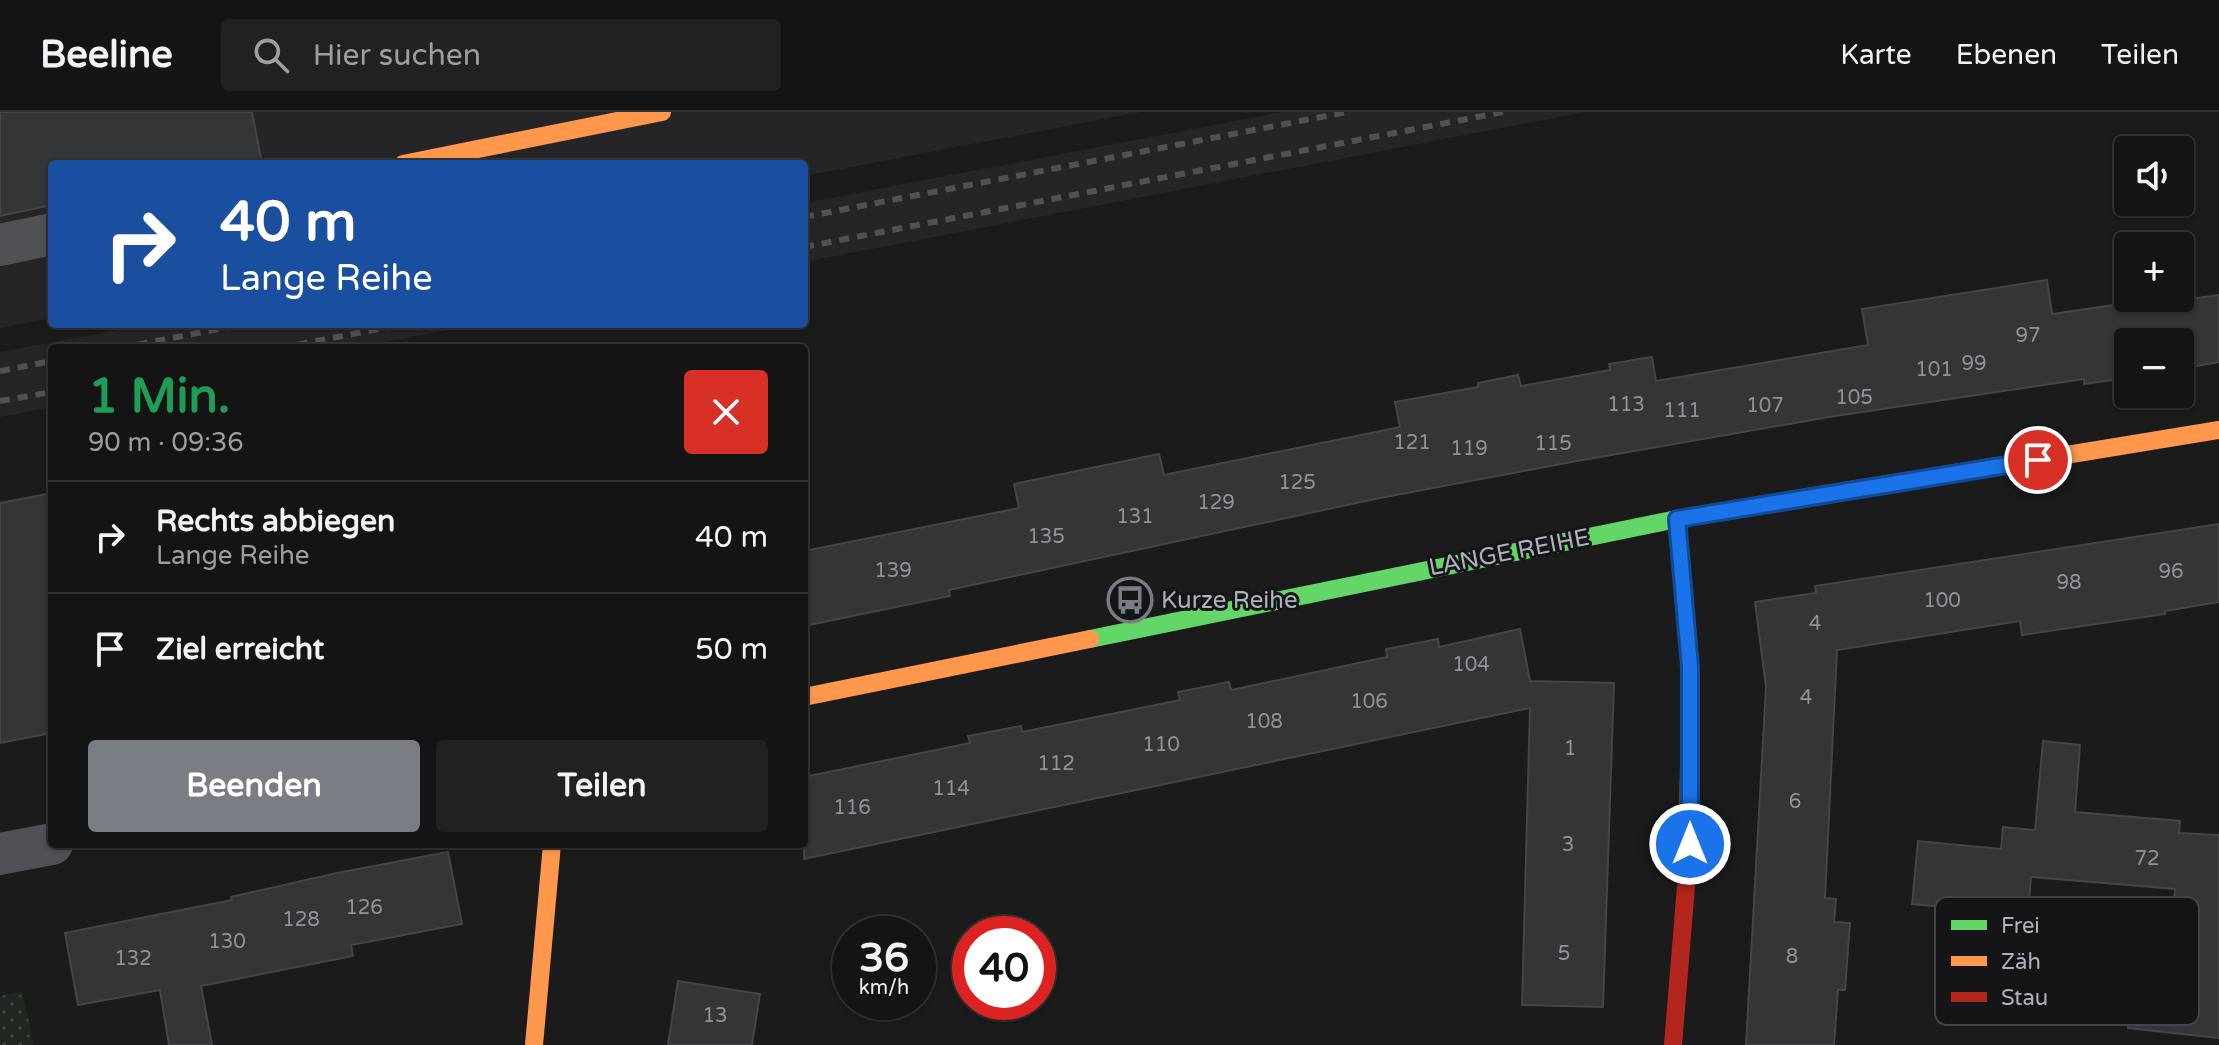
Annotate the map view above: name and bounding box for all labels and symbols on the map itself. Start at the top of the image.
house number: 97 [2015,324,2041,348]
house number: 99 [1961,352,1987,376]
house number: 101 [1915,358,1953,382]
house number: 105 [1835,386,1873,410]
house number: 113 [1607,393,1645,417]
house number: 107 [1746,394,1784,418]
house number: 111 [1663,399,1701,423]
pin [2004,426,2072,494]
house number: 121 [1393,431,1431,455]
house number: 115 [1534,432,1572,456]
house number: 119 [1450,437,1488,461]
house number: 125 [1278,471,1316,495]
house number: 129 [1197,491,1235,515]
house number: 131 [1116,505,1154,529]
street label: LANGE REIHE [1426,523,1592,582]
house number: 135 [1027,525,1065,549]
house number: 139 [874,559,912,583]
house number: 96 [2158,560,2184,584]
house number: 98 [2056,571,2082,595]
bus stop icon: Kurze Reihe [1106,576,1154,624]
place label: Kurze Reihe [1161,586,1298,615]
house number: 100 [1923,589,1961,613]
house number: 4 [1809,612,1821,636]
house number: 104 [1452,653,1490,677]
house number: 4 [1800,686,1812,710]
house number: 106 [1350,690,1388,714]
house number: 108 [1245,710,1283,734]
house number: 110 [1142,733,1180,757]
house number: 1 [1564,737,1576,761]
house number: 112 [1037,752,1075,776]
house number: 114 [932,777,970,801]
house number: 6 [1789,790,1801,814]
house number: 116 [833,796,871,820]
position arrow [1648,802,1732,886]
house number: 3 [1562,833,1574,857]
house number: 72 [2134,847,2160,871]
house number: 126 [345,896,383,920]
legend [1935,897,2199,1025]
house number: 128 [282,908,320,932]
text: Frei [2001,913,2040,939]
speed limit sign: 40 [952,916,1056,1020]
house number: 130 [208,930,246,954]
house number: 5 [1558,942,1570,966]
house number: 8 [1786,945,1798,969]
house number: 132 [114,947,152,971]
text: Zäh [2001,949,2041,975]
text: Stau [2001,985,2048,1011]
house number: 13 [702,1004,728,1028]

